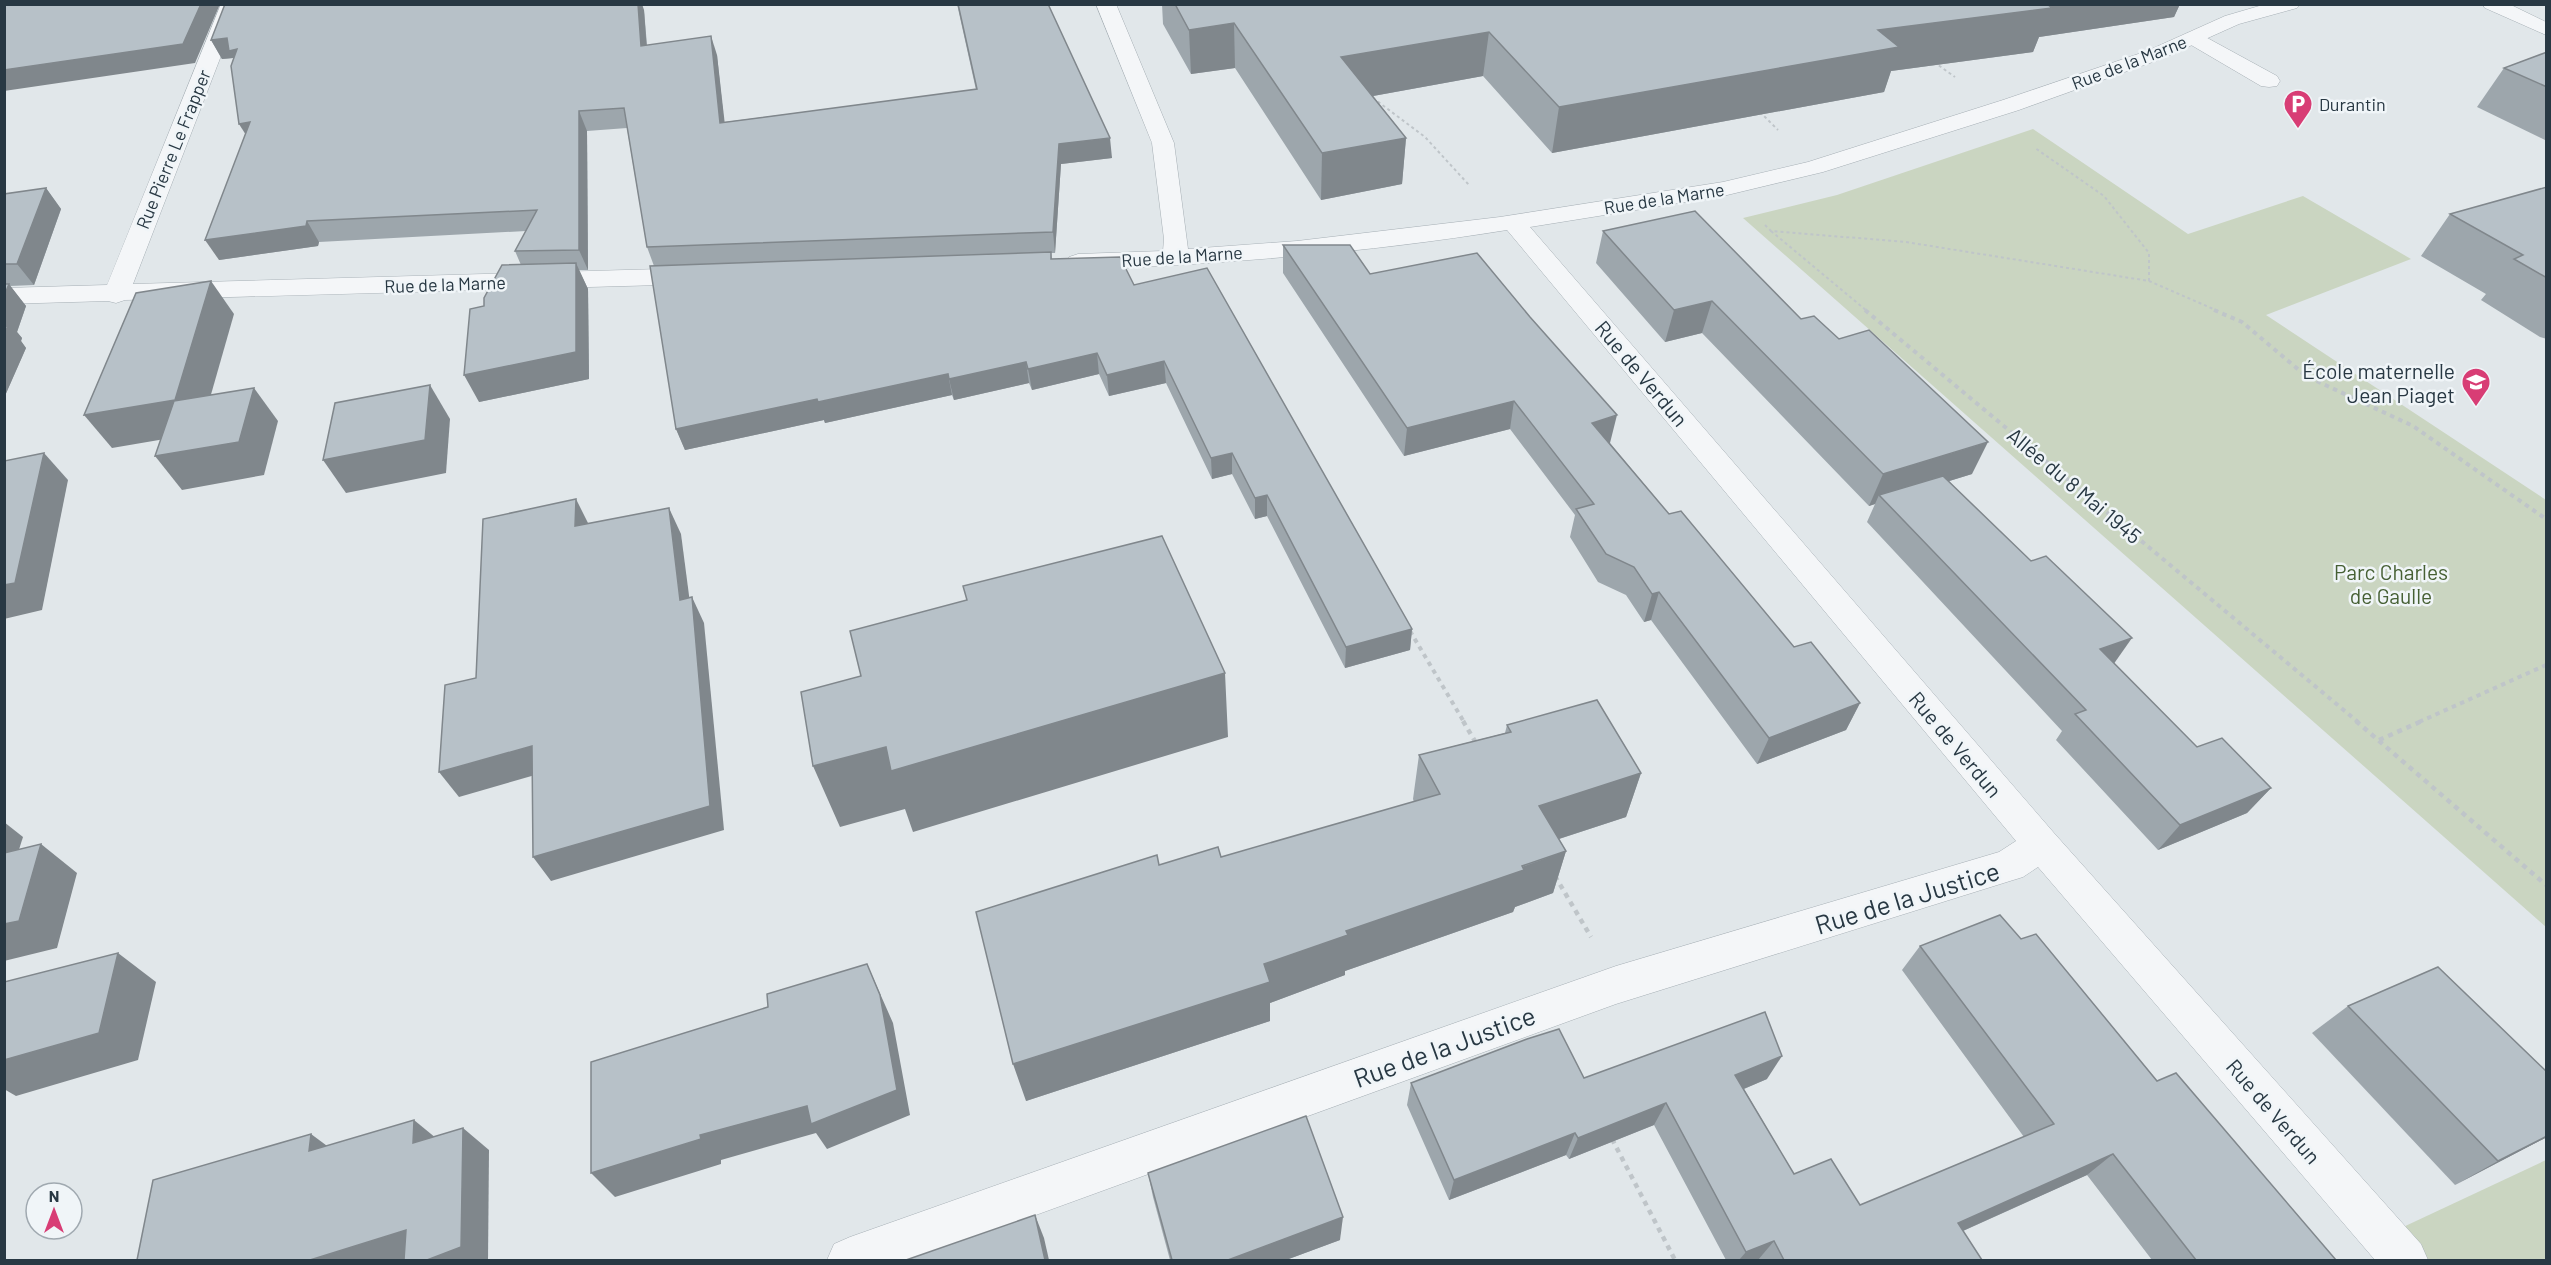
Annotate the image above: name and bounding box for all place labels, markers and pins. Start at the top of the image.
parking icon: Durantin [2282,88,2314,130]
place label: Durantin [2319,93,2386,115]
place label: École maternelle Jean Piaget [2302,358,2455,407]
school or university icon: École maternelle Jean Piaget [2460,366,2492,408]

